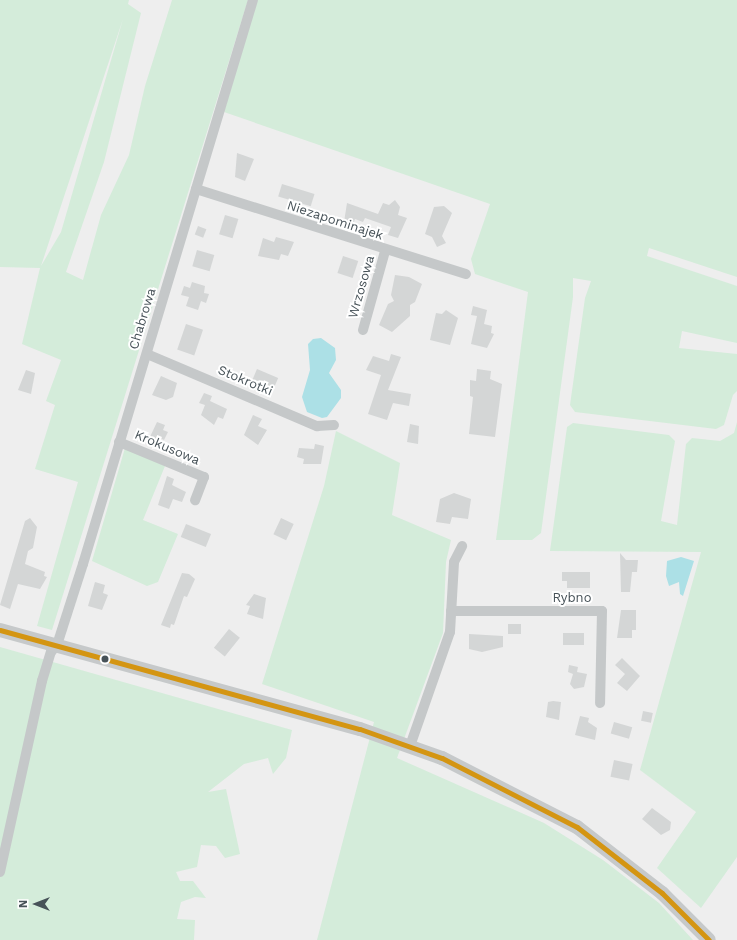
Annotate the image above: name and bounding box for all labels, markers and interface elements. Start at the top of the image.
street label: Niezapominajek [285,198,385,244]
street label: Wrzosowa [346,254,378,320]
street label: Chabrowa [126,286,160,352]
street label: Stokrotki [215,362,275,400]
street label: Krokusowa [132,427,202,469]
street label: Rybno [553,590,591,606]
unlabelled marker [100,654,110,664]
north arrow [16,884,56,924]
text: N [17,900,30,908]

